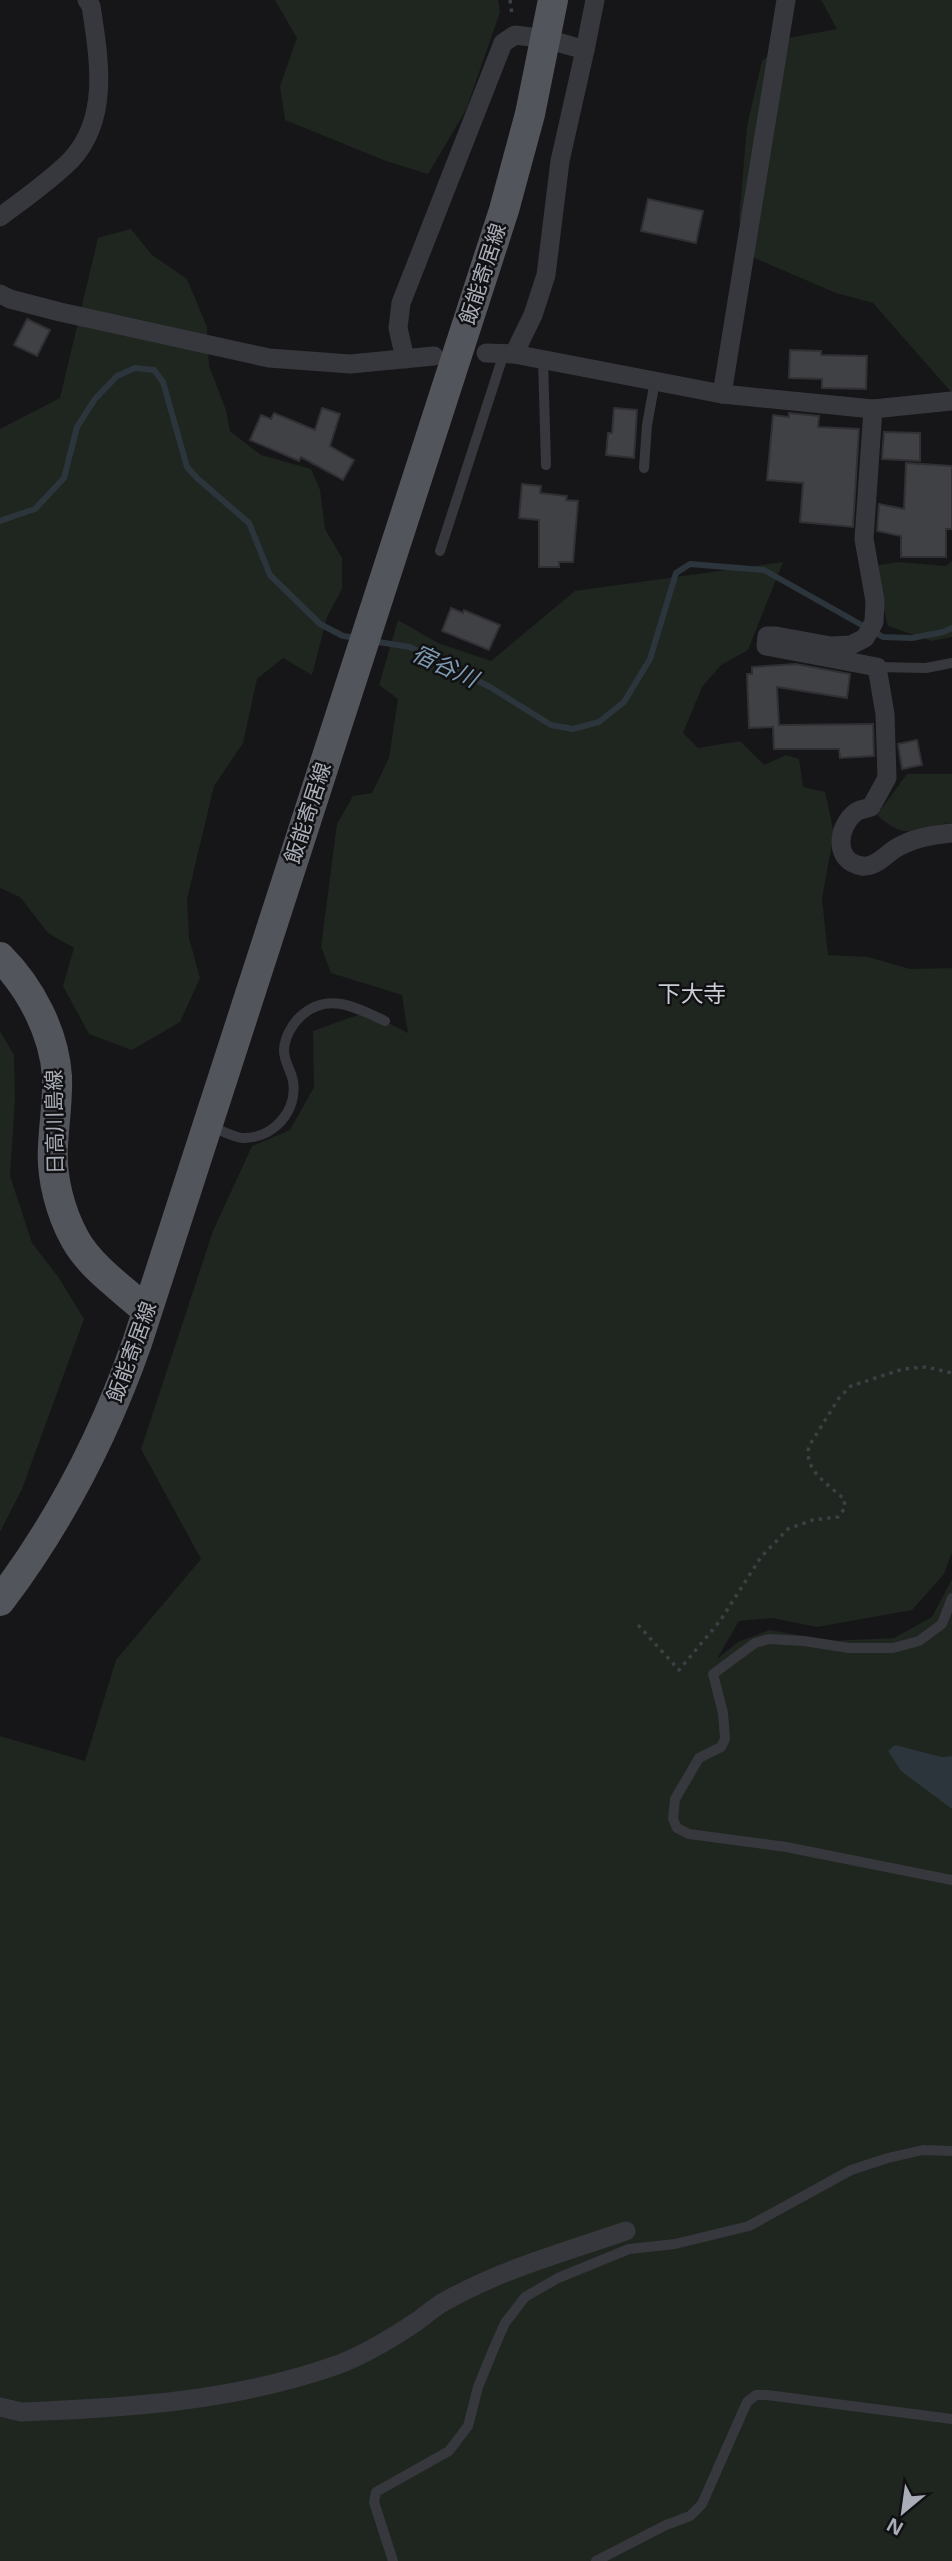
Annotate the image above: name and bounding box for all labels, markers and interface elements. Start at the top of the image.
street label: 飯能寄居線 [453,219,512,328]
water label: 宿谷川 [407,636,486,695]
street label: 飯能寄居線 [278,758,337,867]
district label: 下大寺 [658,977,727,1009]
street label: 日高川島線 [39,1069,69,1175]
street label: 飯能寄居線 [100,1298,162,1406]
north arrow [868,2477,938,2547]
text: N [882,2512,908,2542]

